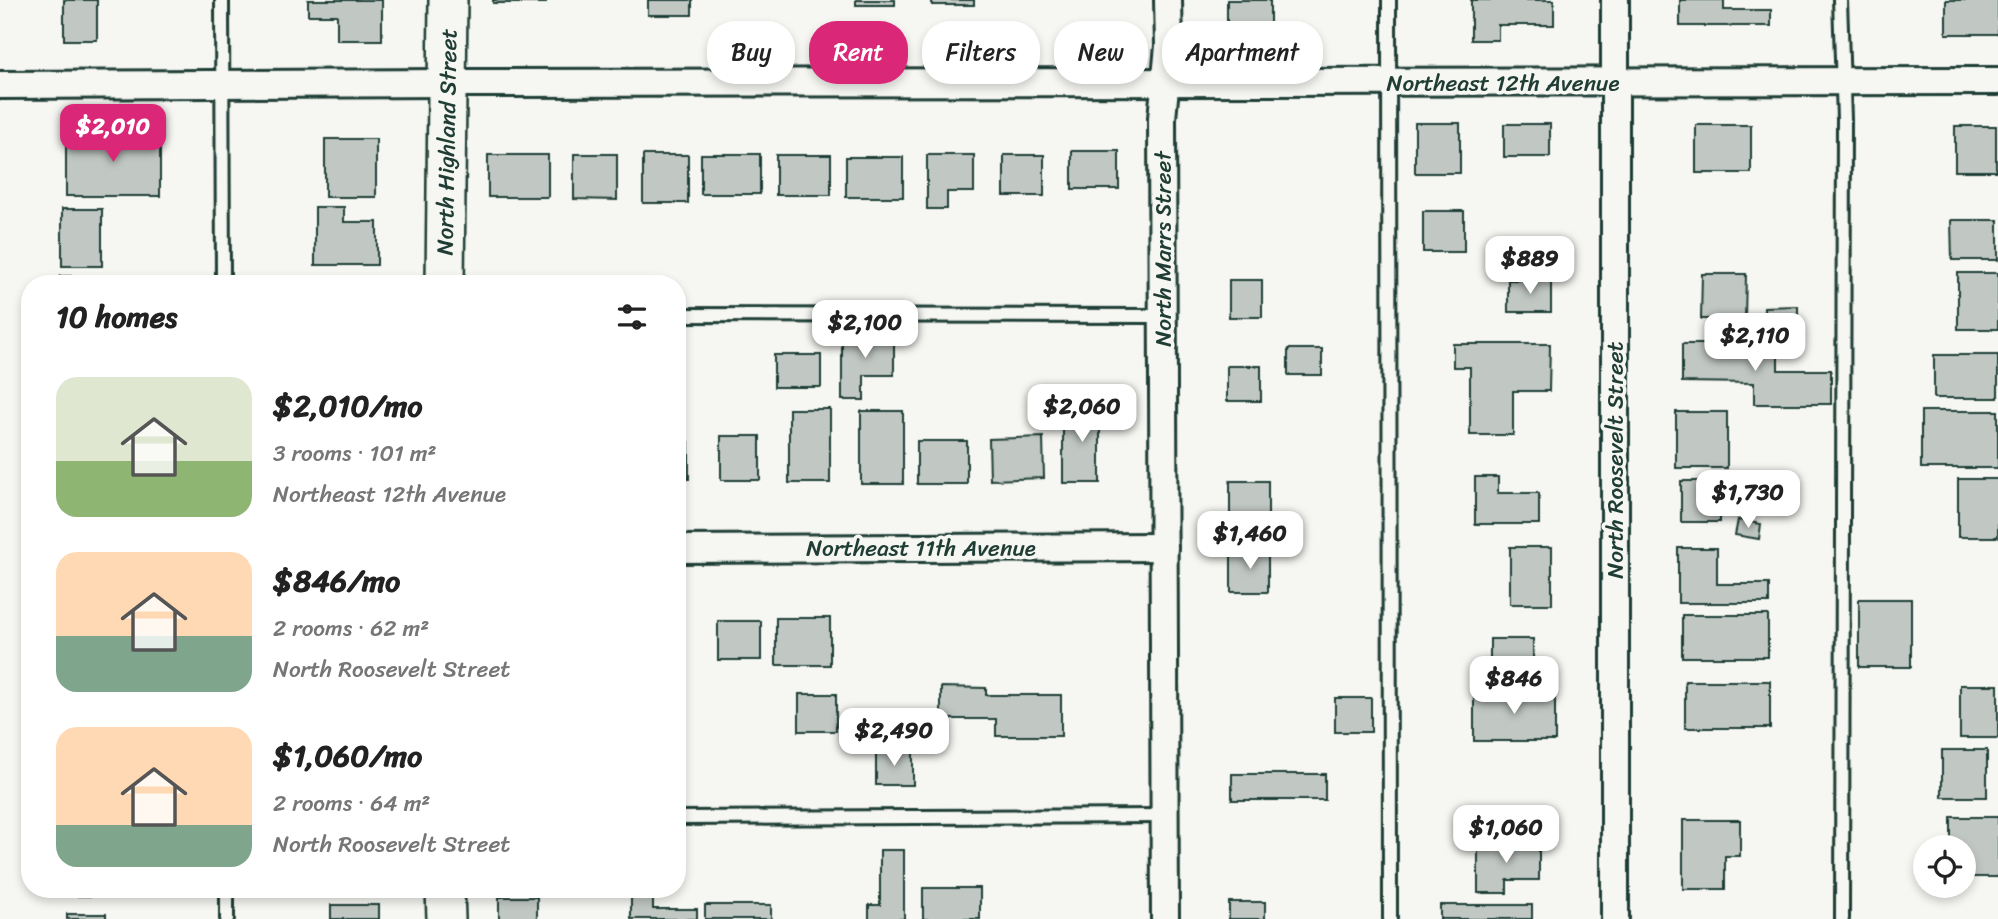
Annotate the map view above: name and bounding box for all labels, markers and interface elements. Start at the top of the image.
chip: Buy [707,21,795,84]
chip: Rent [809,21,908,84]
chip: Filters [922,21,1040,84]
chip: New [1054,21,1148,84]
chip: Apartment [1162,21,1323,84]
street label: North Highland Street [425,28,469,256]
street label: Northeast 12th Avenue [1386,63,1620,104]
pin: $2,010 [56,104,170,164]
text: $2,010 [76,106,150,147]
street label: North Marrs Street [1143,150,1184,347]
pin: $889 [1489,236,1571,296]
text: $889 [1501,238,1559,279]
text: 10 homes [56,290,177,344]
icon: filters [613,298,651,336]
pin: $2,100 [808,300,922,360]
text: $2,100 [828,302,902,343]
pin: $2,110 [1698,314,1812,373]
text: $2,110 [1720,315,1790,356]
street label: North Roosevelt Street [1595,341,1636,579]
text: $2,010/mo [273,379,423,433]
pin: $2,060 [1025,384,1139,444]
text: $2,060 [1043,386,1121,427]
icon: home [112,405,196,489]
text: 3 rooms · 101 m² [273,433,437,474]
pin: $1,730 [1691,470,1805,530]
text: $1,730 [1712,472,1784,513]
text: Northeast 12th Avenue [273,474,506,515]
pin: $1,460 [1193,512,1307,571]
text: $1,460 [1213,513,1287,554]
street label: Northeast 11th Avenue [806,528,1036,569]
text: $846/mo [273,554,400,608]
icon: home [112,580,196,664]
text: 2 rooms · 62 m² [273,608,429,649]
text: North Roosevelt Street [273,649,510,690]
pin: $846 [1473,656,1555,716]
text: $846 [1486,658,1542,699]
pin: $2,490 [837,708,951,768]
text: $2,490 [855,710,933,751]
text: $1,060/mo [273,729,422,783]
icon: home [112,755,196,839]
text: 2 rooms · 64 m² [273,783,430,824]
pin: $1,060 [1449,806,1563,865]
text: $1,060 [1469,807,1543,848]
text: North Roosevelt Street [273,824,510,865]
map controls [1913,835,1976,898]
button: locate [1913,835,1976,898]

